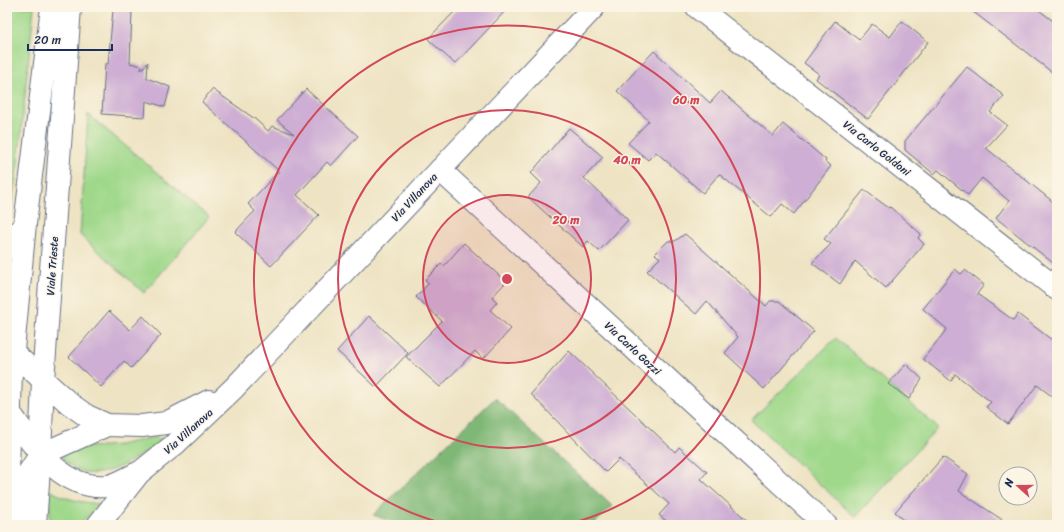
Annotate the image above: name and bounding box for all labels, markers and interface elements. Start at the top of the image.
scale bar [28,26,112,52]
text: 20 m [34,29,61,51]
text: 60 m [672,89,700,111]
street label: Via Carlo Goldoni [838,116,916,182]
text: 40 m [612,149,641,171]
street label: Via Villanova [386,168,443,226]
text: 20 m [552,209,580,231]
street label: Viale Trieste [41,235,64,296]
centre of rings [500,272,514,286]
street label: Via Carlo Gozzi [600,317,666,381]
street label: Via Villanova [159,403,218,459]
north arrow [998,466,1038,506]
text: N [999,475,1020,490]

